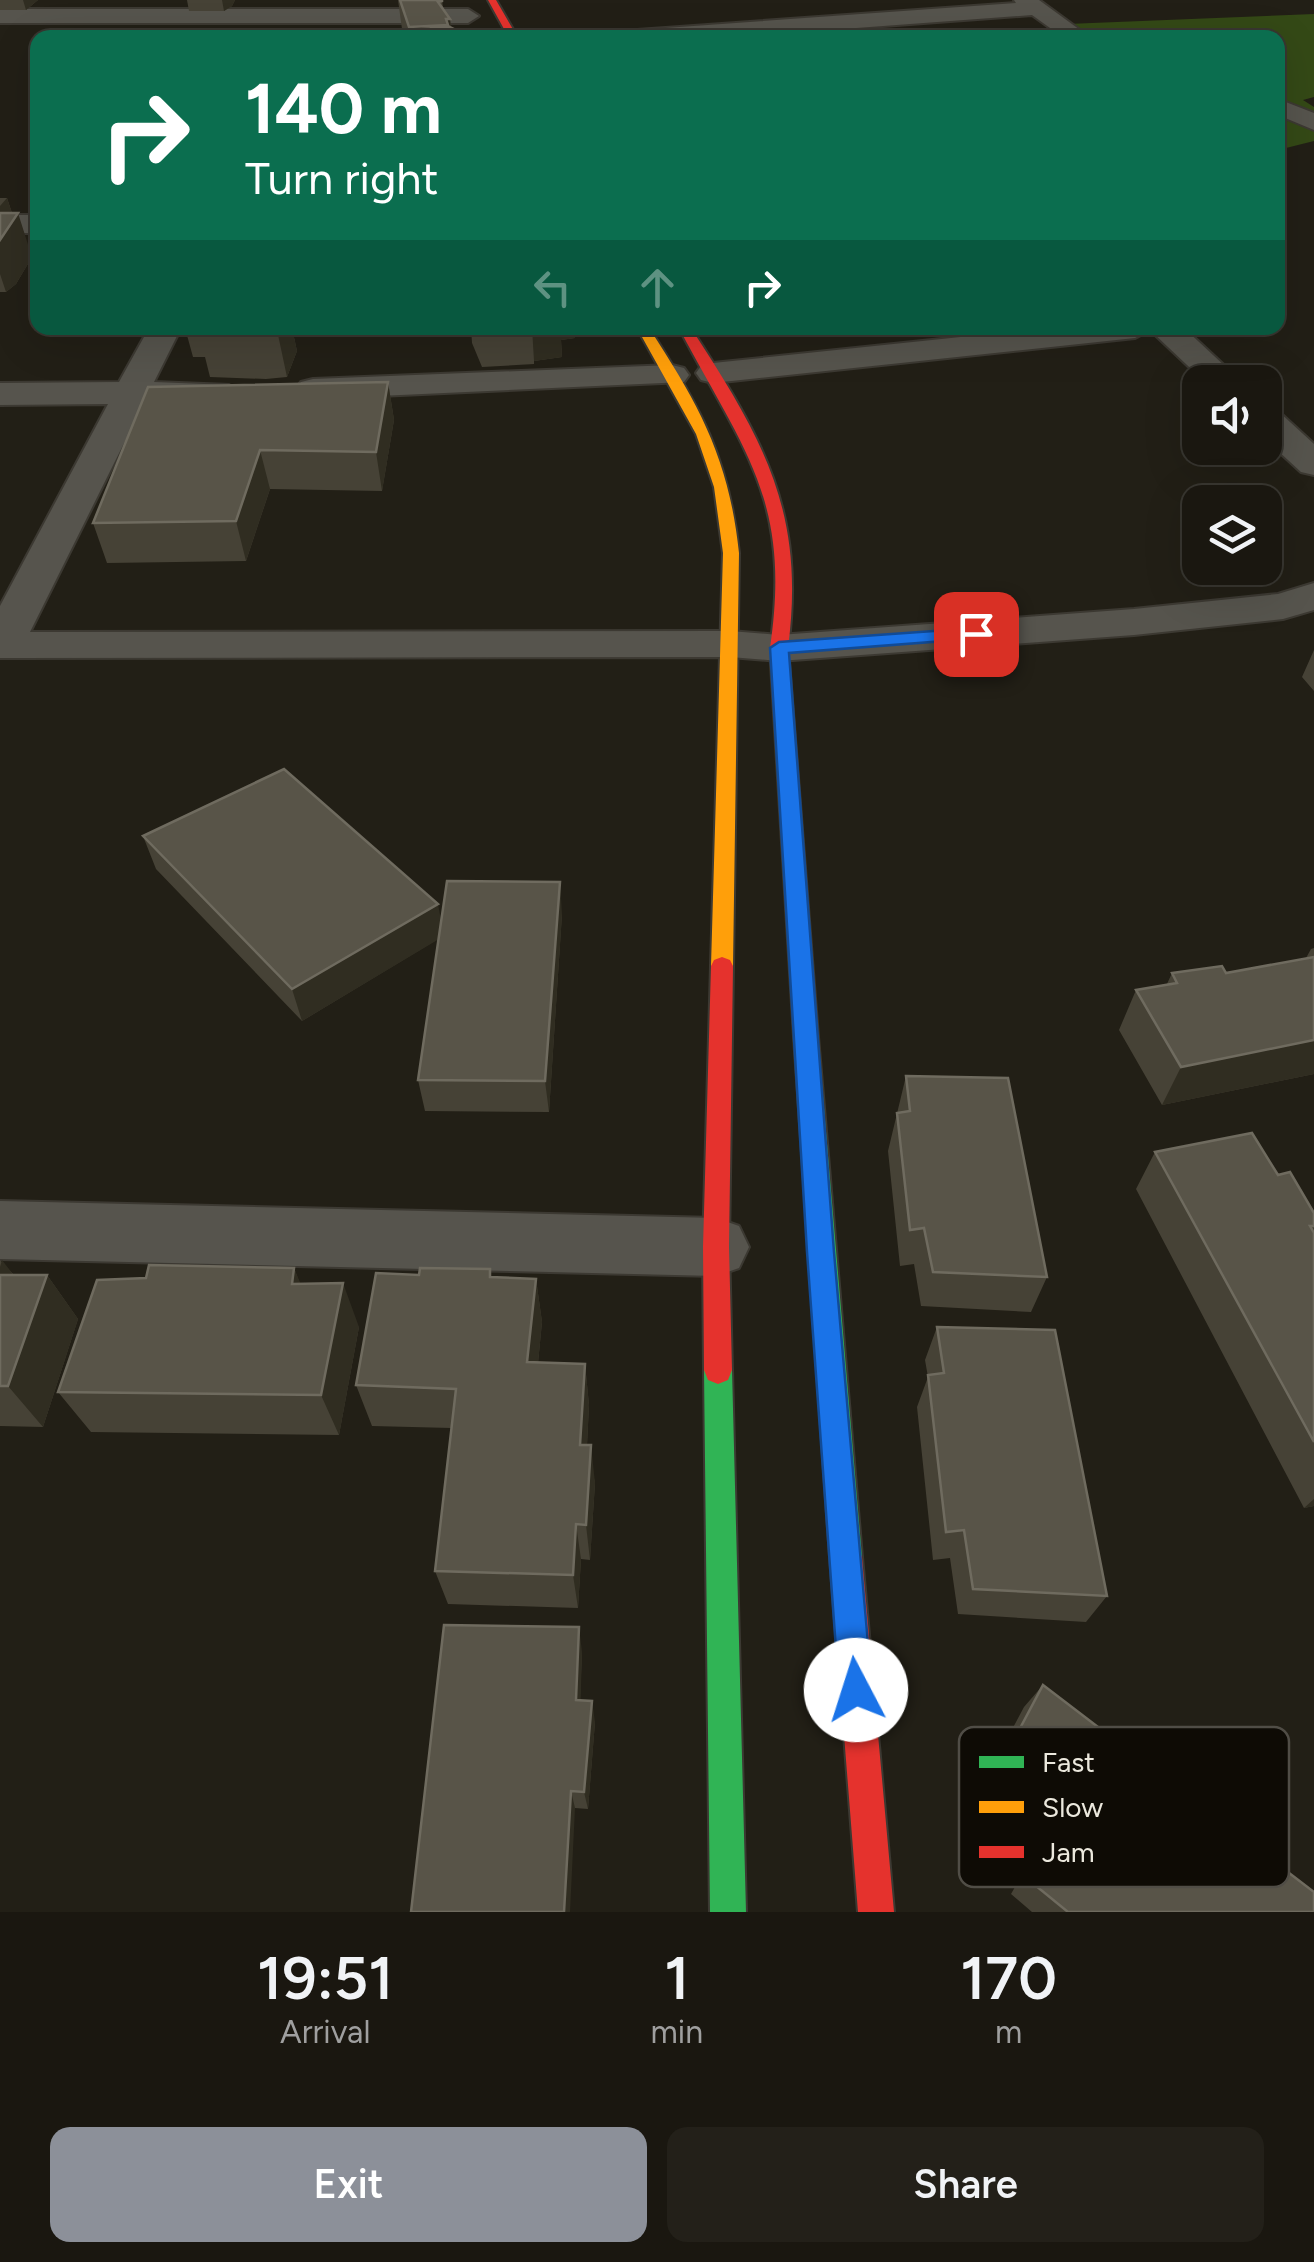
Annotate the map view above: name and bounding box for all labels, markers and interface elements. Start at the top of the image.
text: 140 m [245,66,442,151]
icon: right [80,70,210,200]
text: Turn right [245,151,438,205]
icon: left [525,260,580,315]
icon: ahead [630,260,685,315]
icon: right [735,260,790,315]
map controls [1182,365,1282,585]
button: sound [1182,365,1282,465]
button: layers [1182,485,1282,585]
pin [934,592,1019,677]
icon: arrive [949,607,1004,662]
position arrow [804,1638,908,1742]
legend [959,1727,1289,1887]
text: Fast [1042,1745,1095,1779]
text: Slow [1042,1790,1103,1824]
text: Jam [1042,1835,1095,1869]
text: 19:51 [257,1942,393,2014]
text: 1 [664,1942,689,2014]
text: 170 [960,1942,1057,2014]
text: Arrival [280,2013,370,2051]
text: min [651,2013,703,2051]
text: m [995,2013,1022,2051]
button: Exit [50,2127,647,2242]
button: Share [667,2127,1264,2242]

